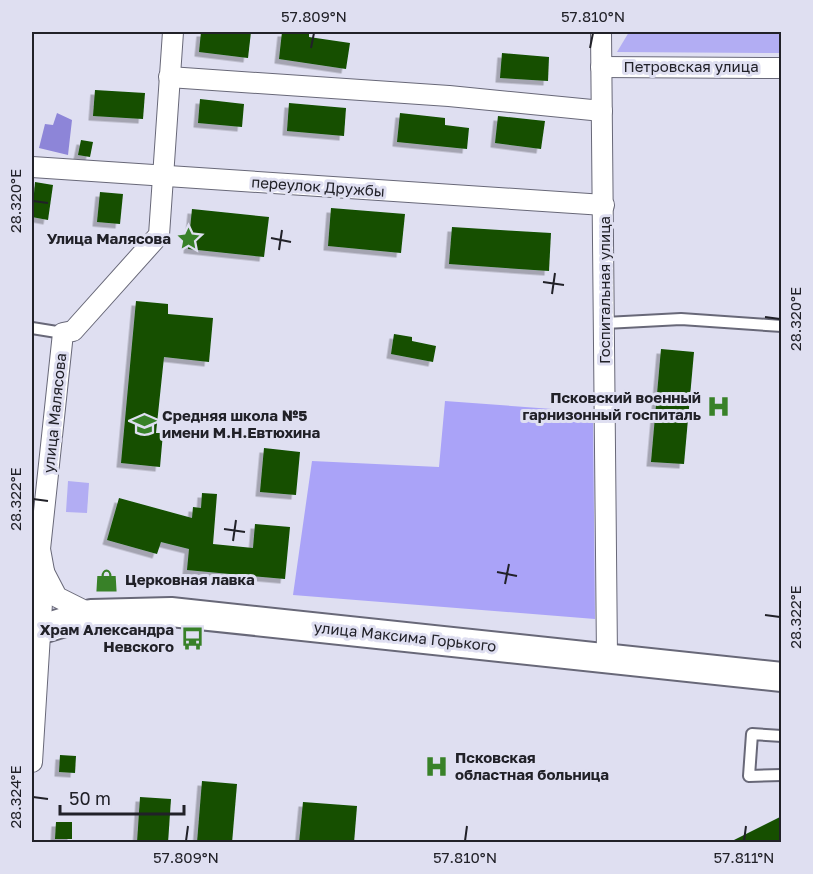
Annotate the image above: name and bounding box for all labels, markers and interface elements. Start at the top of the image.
text: 57.809°N [281,7,347,25]
text: 57.810°N [561,7,625,25]
street label: Петровская улица [623,57,759,75]
text: 28.320°E [6,169,24,233]
street label: переулок Дружбы [251,172,385,200]
street label: Госпитальная улица [595,216,613,364]
place icon: Улица Малясова [176,226,202,252]
place label: Улица Малясова [47,229,171,247]
text: 28.320°E [786,287,804,351]
street label: улица Малясова [39,352,69,474]
place label: Псковский военный гарнизонный госпиталь [522,388,701,423]
hospital icon: Псковский военный гарнизонный госпиталь [706,394,732,420]
place label: Средняя школа №5 имени М.Н.Евтюхина [162,406,320,441]
school or university icon: Средняя школа №5 имени М.Н.Евтюхина [131,412,157,438]
text: 28.322°E [6,467,24,531]
shop icon: Церковная лавка [94,567,120,593]
place label: Церковная лавка [125,570,255,588]
text: 28.322°E [786,585,804,649]
street label: улица Максима Горького [313,617,497,655]
place label: Храм Александра Невского [40,620,174,655]
bus stop icon: Храм Александра Невского [179,626,205,652]
place label: Псковская областная больница [455,748,609,783]
hospital icon: Псковская областная больница [424,754,450,780]
text: 28.324°E [6,765,24,829]
scale bar [60,778,184,816]
text: 50 m [69,787,111,809]
text: 57.809°N [153,848,219,866]
text: 57.810°N [433,848,497,866]
text: 57.811°N [714,848,774,866]

